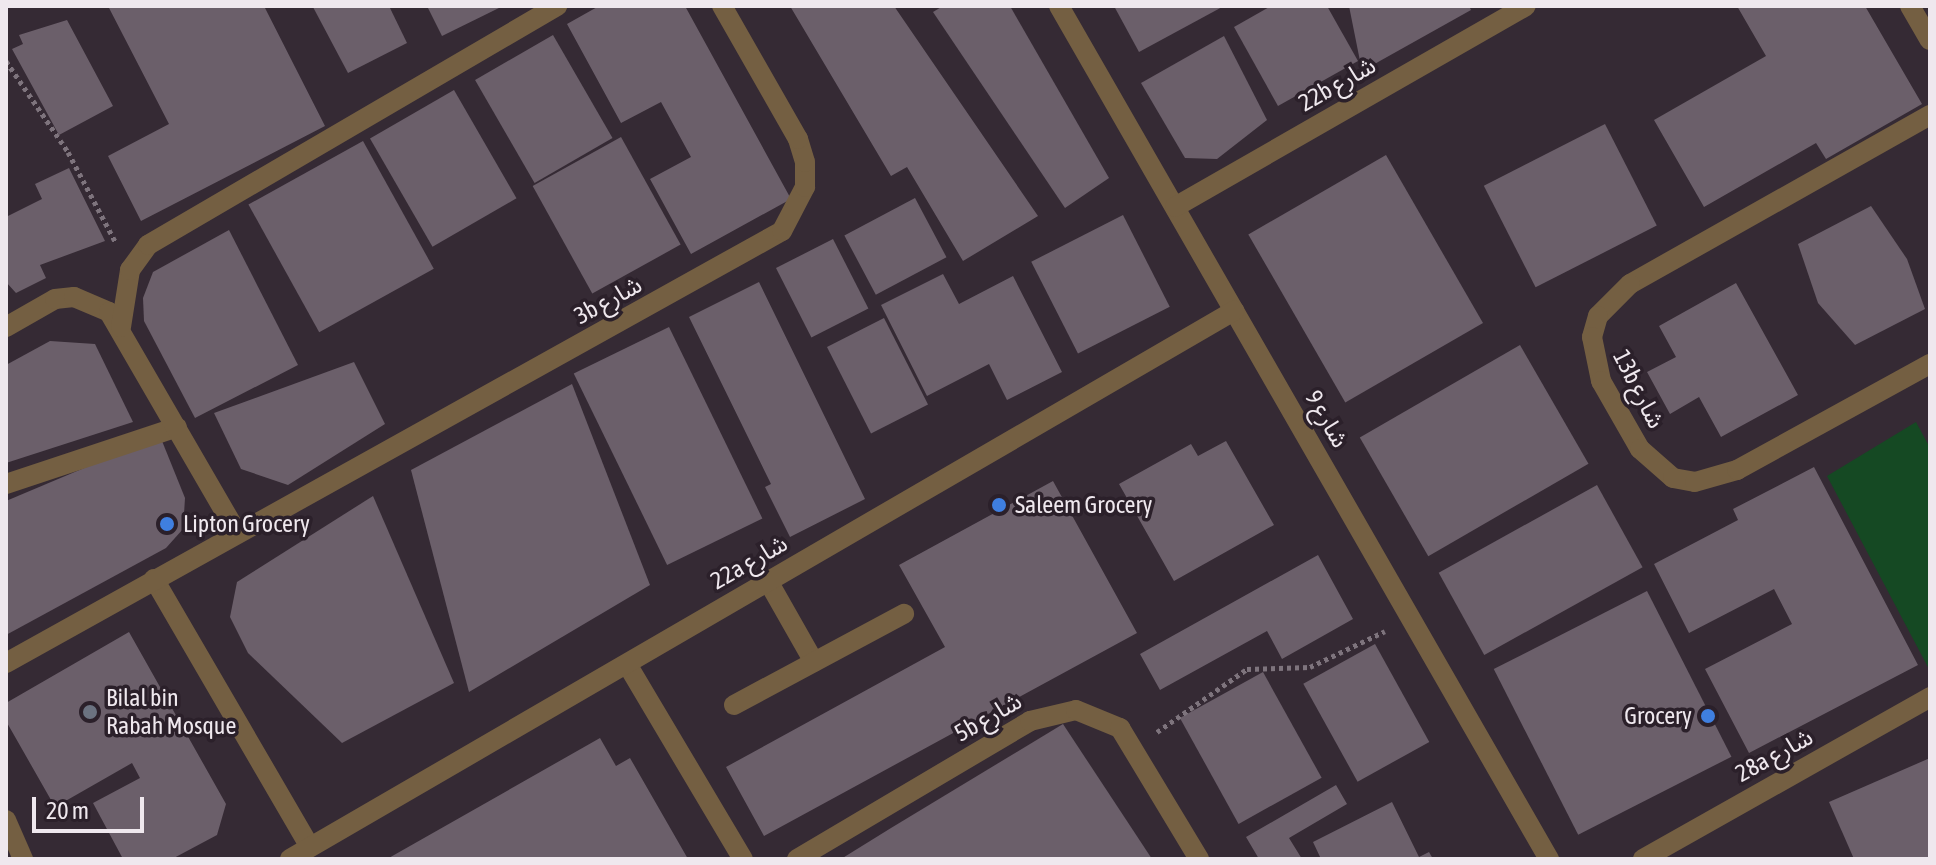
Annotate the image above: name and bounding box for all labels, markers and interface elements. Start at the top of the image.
street label: 22b شارع [1293,51,1381,117]
street label: 3b شارع [569,270,647,330]
street label: 13b شارع [1607,345,1671,433]
street label: شارع 9 [1299,385,1355,453]
place label: Saleem Grocery [1015,491,1152,519]
marker: Saleem Grocery [990,496,1008,514]
place label: Lipton Grocery [183,510,310,538]
marker: Lipton Grocery [158,515,176,533]
street label: 22a شارع [706,529,792,595]
place label: Bilal bin Rabah Mosque [106,684,236,740]
street label: 5b شارع [949,686,1027,748]
place label: Grocery [1624,702,1692,730]
marker: Bilal bin Rabah Mosque [81,703,99,721]
marker: Grocery [1699,707,1717,725]
street label: 28a شارع [1730,722,1818,788]
scale bar [36,781,148,831]
text: 20 m [46,797,89,824]

